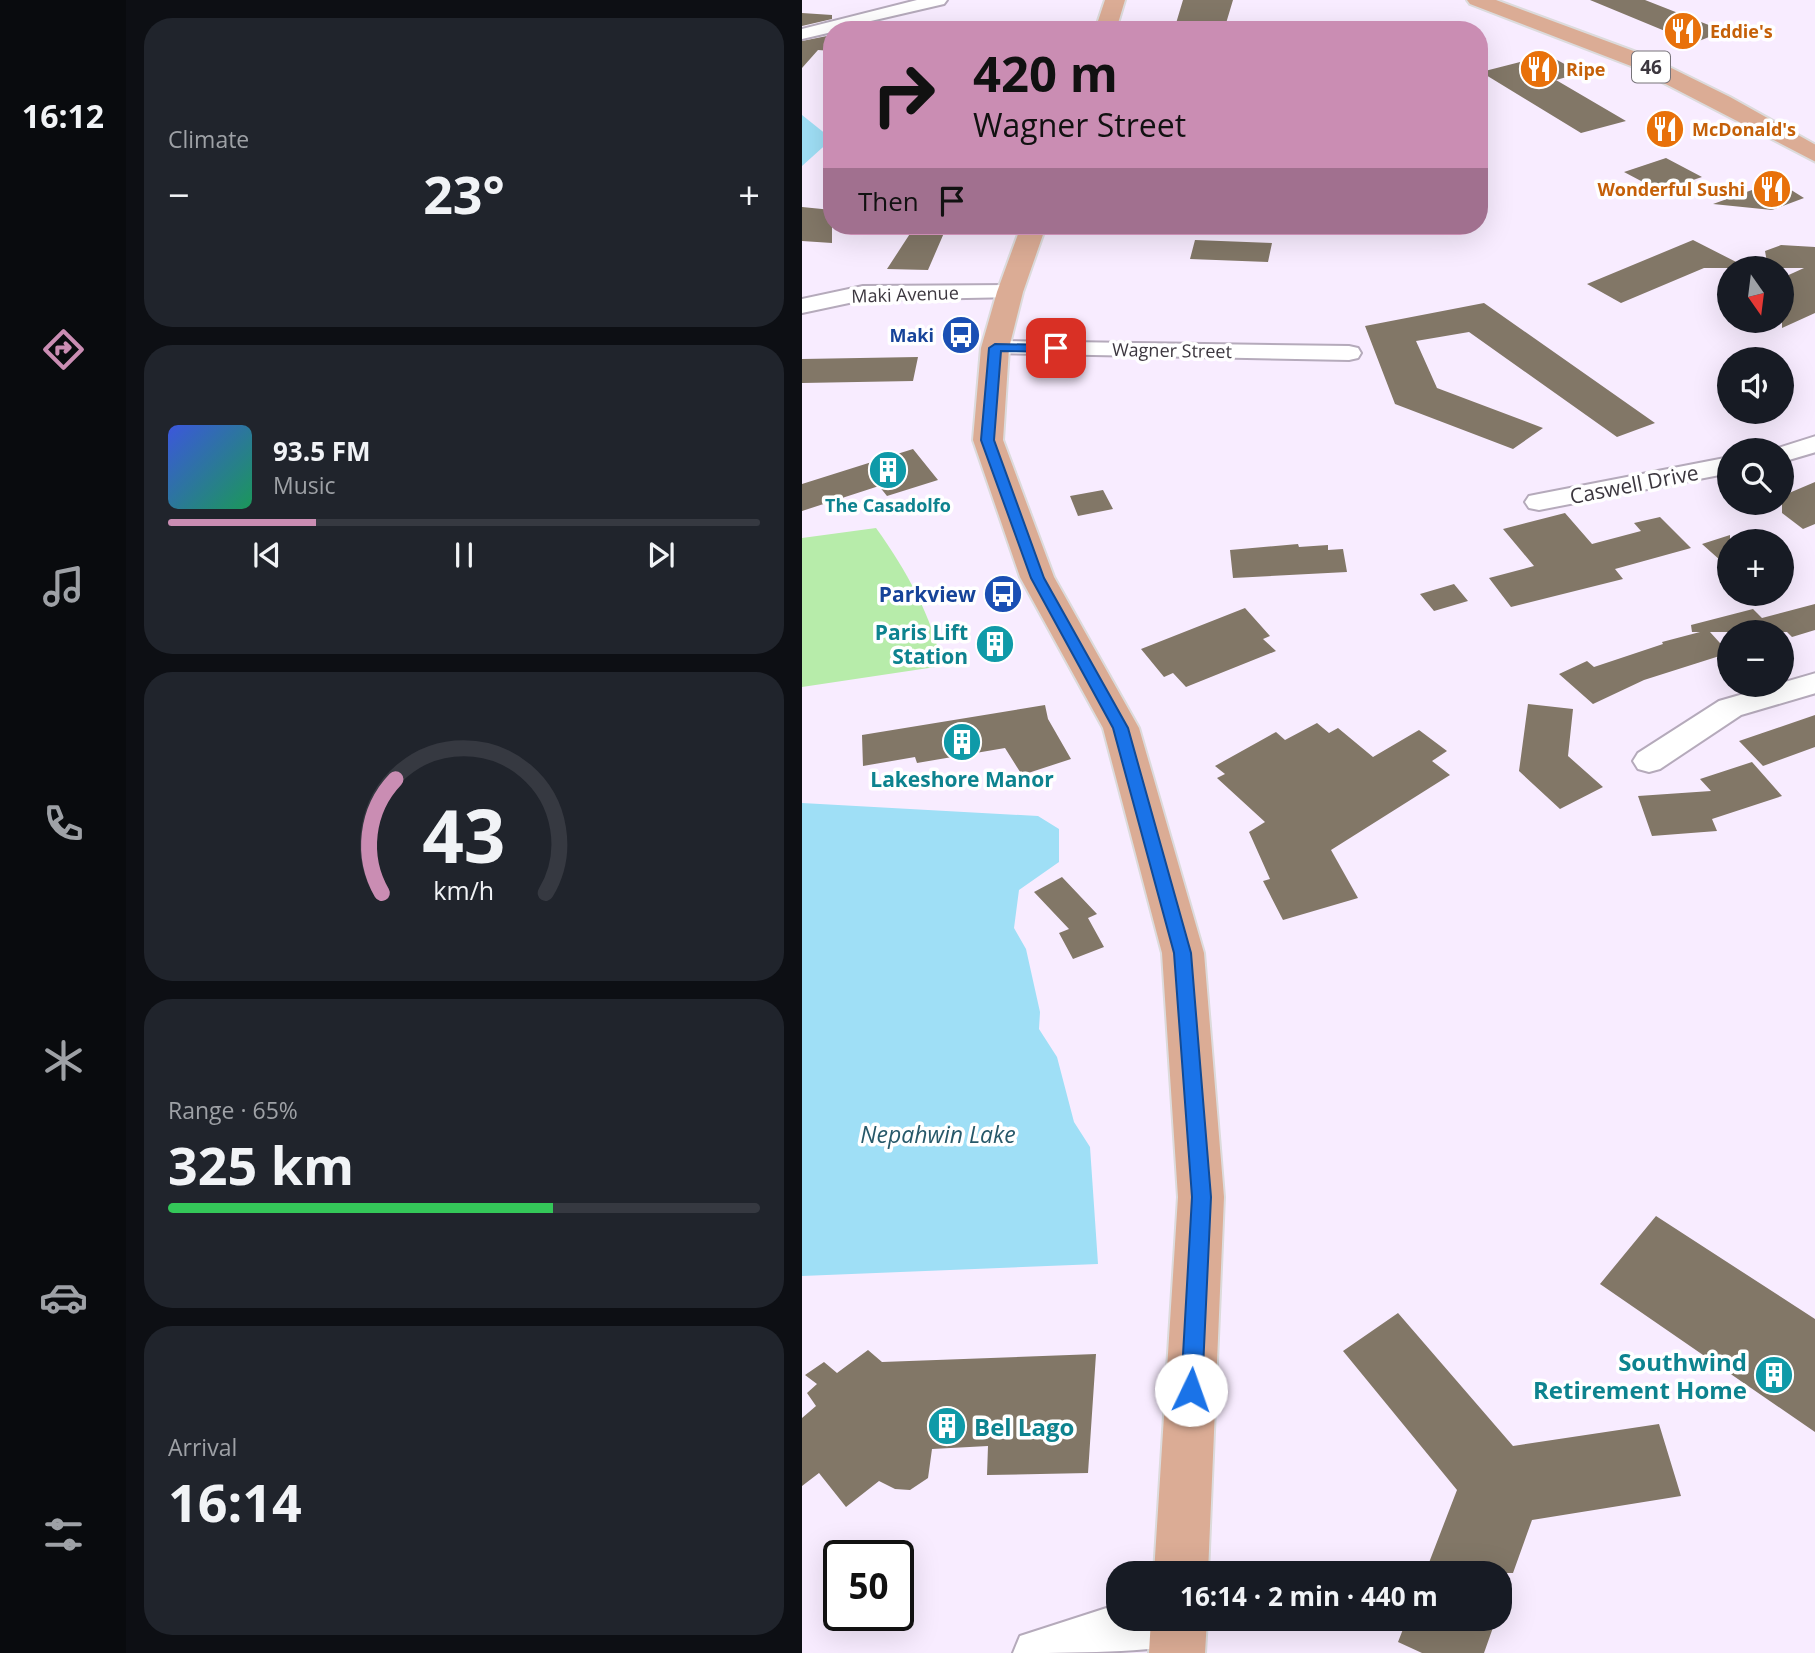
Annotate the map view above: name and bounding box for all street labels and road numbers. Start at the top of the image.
road number: 46 [1632,52,1670,82]
street label: Maki Avenue [851,280,959,308]
street label: Wagner Street [1112,337,1232,363]
street label: Caswell Drive [1567,458,1701,510]

